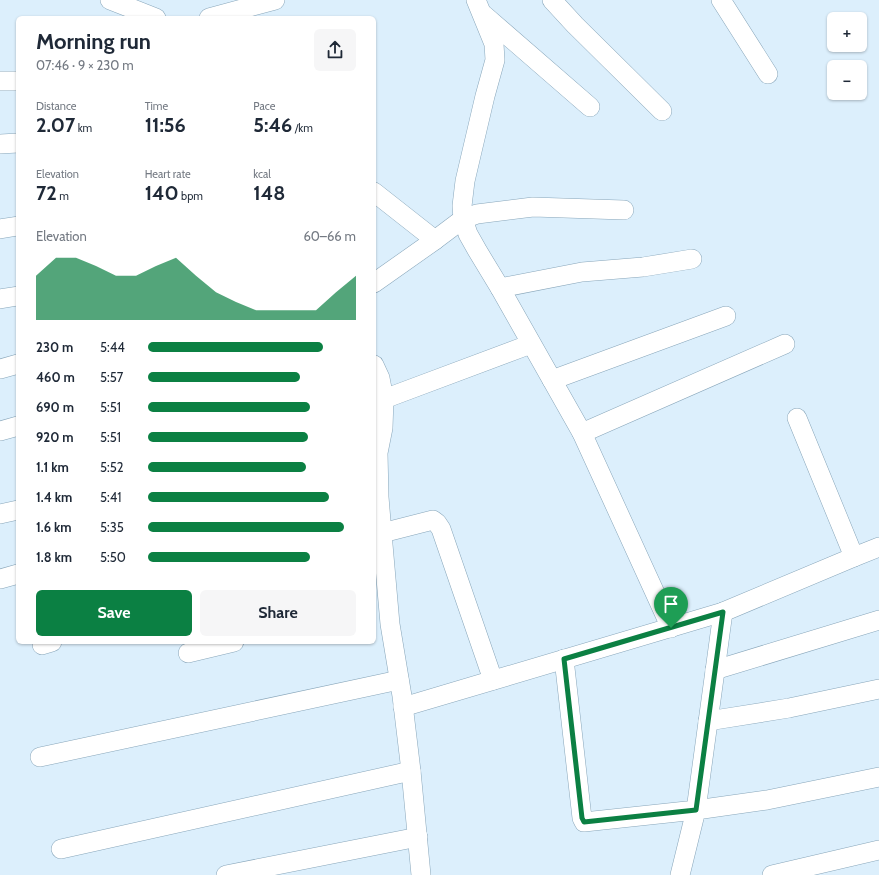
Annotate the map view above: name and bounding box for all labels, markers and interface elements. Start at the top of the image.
map controls [827,12,867,100]
button: + [827,12,867,52]
text: Morning run [36,28,151,55]
button: share [314,29,356,71]
text: 07:46 · 9 × 230 m [36,57,134,73]
button: − [827,60,867,100]
text: Distance [36,99,77,113]
text: Time [145,99,168,113]
text: Pace [253,99,275,113]
text: 2.07 [36,113,75,137]
text: 11:56 [145,113,186,137]
text: 5:46 [253,113,292,137]
text: km [75,121,92,135]
text: /km [292,121,313,135]
text: Elevation [36,167,79,181]
text: Heart rate [145,167,191,181]
text: kcal [253,167,271,181]
text: 72 [36,181,57,205]
text: 140 [145,181,179,205]
text: 148 [253,181,285,205]
text: m [57,189,69,203]
text: bpm [179,189,203,203]
text: Elevation [36,228,87,244]
text: 60–66 m [303,228,356,244]
text: 230 m [36,339,73,355]
text: 5:44 [100,339,125,355]
text: 460 m [36,369,75,385]
text: 5:57 [100,369,123,385]
text: 690 m [36,399,74,415]
text: 5:51 [100,399,121,415]
text: 920 m [36,429,74,445]
text: 5:51 [100,429,121,445]
text: 1.1 km [36,459,69,475]
text: 5:52 [100,459,124,475]
text: 1.4 km [36,489,72,505]
text: 5:41 [100,489,122,505]
text: 1.6 km [36,519,72,535]
text: 5:35 [100,519,124,535]
text: 1.8 km [36,549,72,565]
text: 5:50 [100,549,126,565]
pin [654,587,688,628]
button: Save [36,590,192,636]
button: Share [200,590,356,636]
icon: arrive [660,593,682,615]

